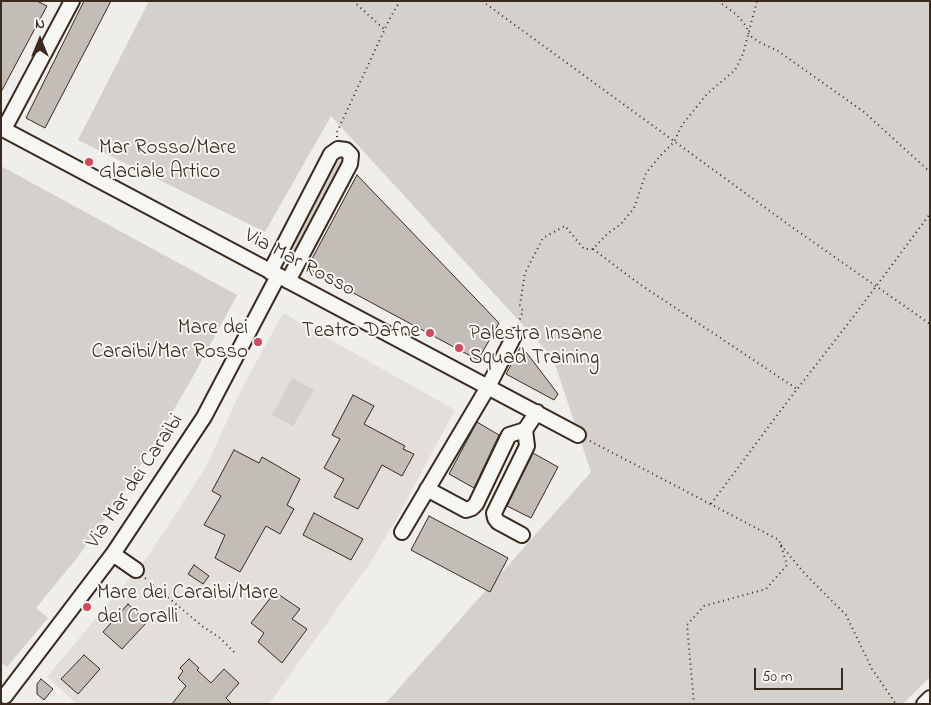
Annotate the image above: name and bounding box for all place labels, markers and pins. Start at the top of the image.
place label: Mar Rosso/Mare Glaciale Artico [99,137,236,187]
marker: Mar Rosso/Mare Glaciale Artico [83,156,95,168]
place label: Mare dei Caraibi/Mar Rosso [91,317,248,367]
place label: Teatro Dafne [302,320,420,346]
place label: Palestra Insane Squad Training [469,323,602,373]
marker: Teatro Dafne [424,327,436,339]
marker: Mare dei Caraibi/Mar Rosso [252,336,264,348]
marker: Palestra Insane Squad Training [453,342,465,354]
place label: Mare dei Caraibi/Mare dei Coralli [97,582,278,632]
marker: Mare dei Caraibi/Mare dei Coralli [81,601,93,613]

